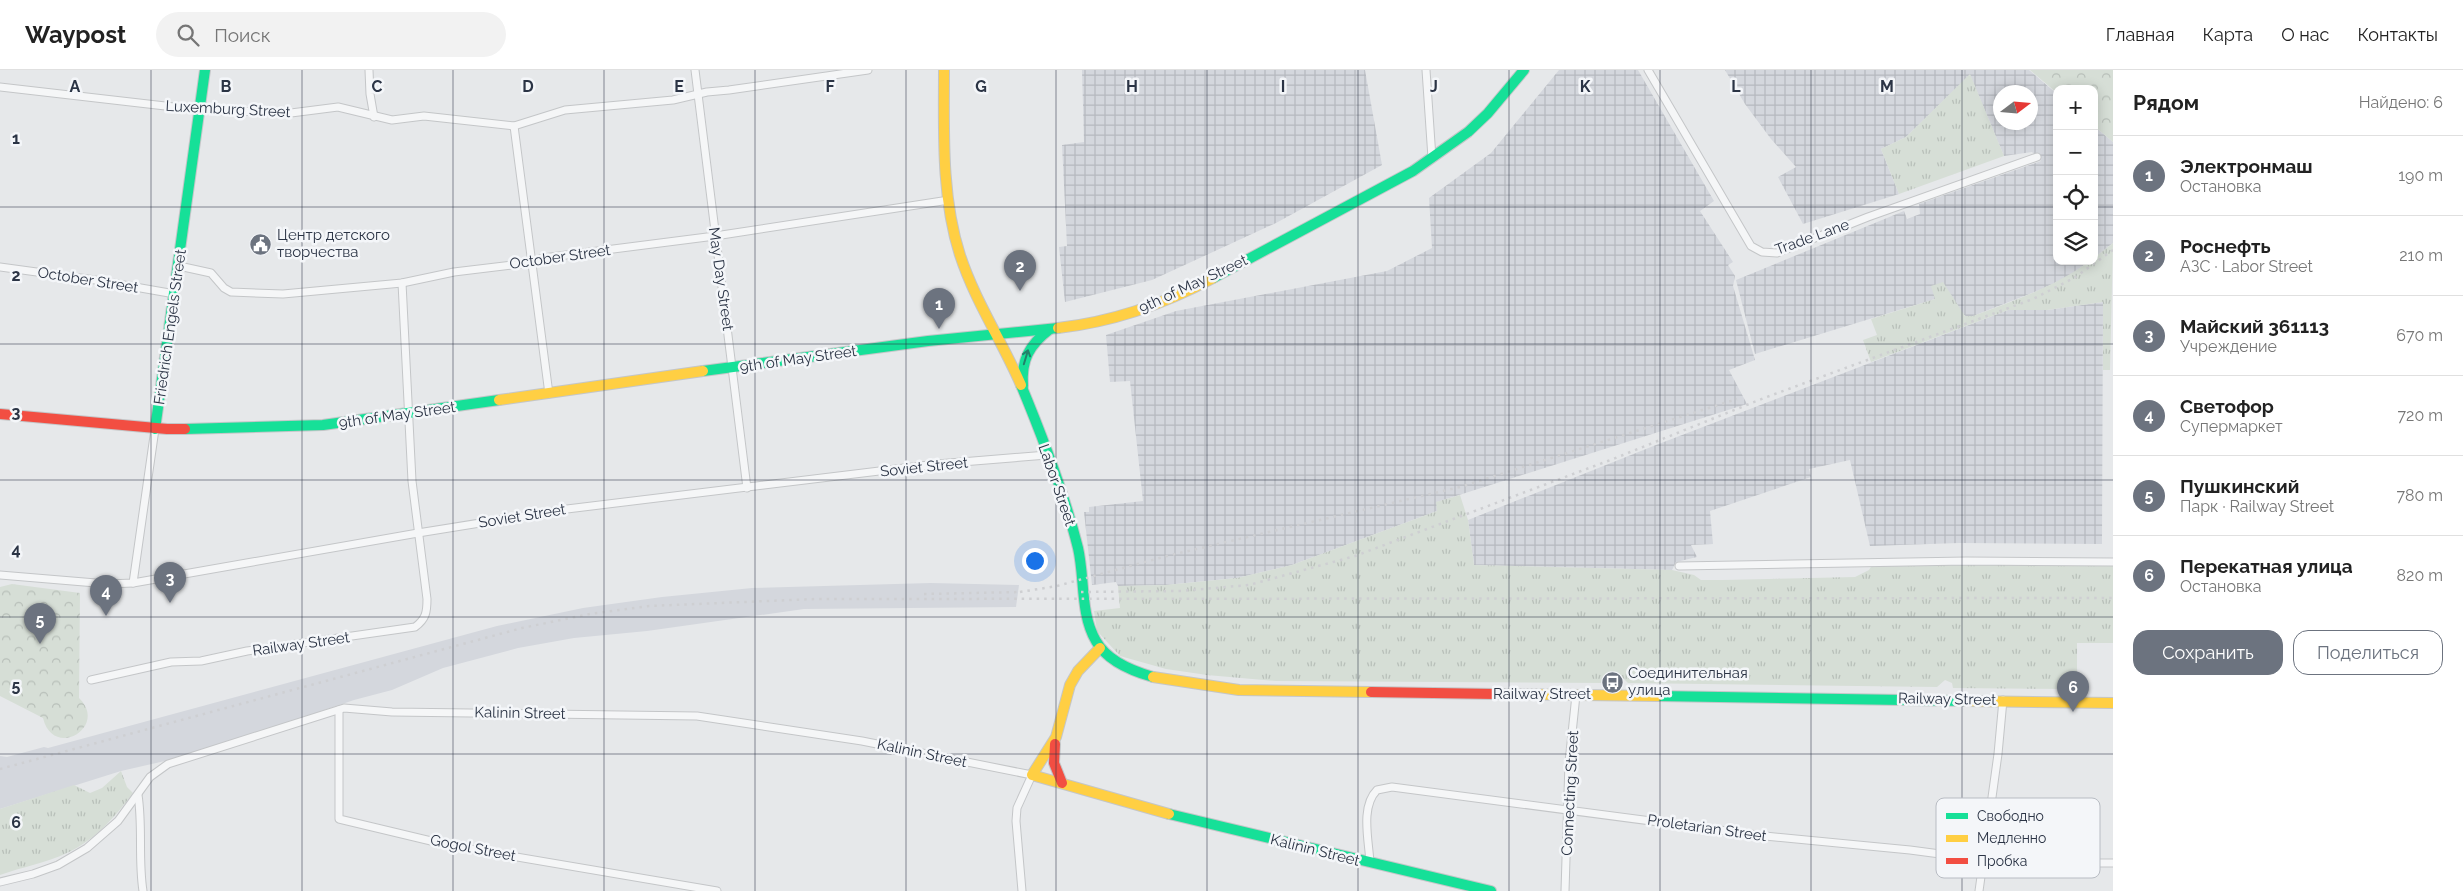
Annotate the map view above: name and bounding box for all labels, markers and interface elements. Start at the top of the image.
search box [156,12,506,57]
text: Waypost [25,20,126,49]
icon: search [174,21,202,49]
text: Поиск [214,24,271,46]
text: Главная [2106,24,2174,45]
text: Карта [2202,24,2253,45]
text: О нас [2281,24,2329,45]
text: Контакты [2357,24,2438,45]
text: A [70,77,81,96]
text: B [221,77,232,96]
text: C [372,77,383,96]
text: D [522,77,534,96]
text: E [674,77,684,96]
text: F [825,77,835,96]
text: G [975,77,987,96]
text: H [1126,77,1138,96]
text: I [1281,77,1285,96]
text: J [1430,77,1438,96]
text: K [1580,77,1591,96]
text: L [1731,77,1741,96]
text: M [1880,77,1894,96]
north arrow [1993,85,2038,130]
map controls [2053,85,2098,265]
button: + [2053,85,2098,130]
text: Рядом [2133,90,2199,115]
text: Найдено: 6 [2359,93,2443,112]
street label: Luxemburg Street [165,97,291,121]
text: 1 [12,129,20,148]
button: − [2053,130,2098,175]
text: Электронмаш [2180,155,2313,177]
text: 1 [2145,166,2153,185]
text: 190 m [2398,166,2443,185]
button: locate [2053,175,2098,220]
text: Остановка [2180,177,2262,196]
street label: Trade Lane [1772,215,1852,259]
button: layers [2053,220,2098,265]
place label: Центр детского творчества [277,226,390,261]
street label: May Day Street [705,226,737,332]
public building icon: Центр детского творчества [249,232,273,256]
text: Роснефть [2180,235,2271,257]
street label: October Street [508,241,612,273]
text: 2 [2144,246,2154,265]
text: 210 m [2399,246,2443,265]
street label: Friedrich Engels Street [150,248,190,406]
pin: 2 [1004,250,1036,291]
street label: 9th of May Street [1136,251,1250,317]
text: АЗС · Labor Street [2180,257,2313,276]
street label: October Street [36,263,140,297]
text: 2 [11,266,21,285]
pin: 1 [923,288,955,329]
text: Майский 361113 [2180,315,2329,337]
text: 3 [2145,326,2153,345]
text: 670 m [2396,326,2443,345]
text: Учреждение [2180,337,2277,356]
street label: 9th of May Street [738,342,858,376]
one-way arrow [1021,349,1031,365]
text: Светофор [2180,395,2274,417]
street label: 9th of May Street [337,398,457,432]
text: 3 [12,403,21,422]
text: 4 [2144,406,2154,425]
text: 720 m [2398,406,2443,425]
text: Супермаркет [2180,417,2283,436]
street label: Labor Street [1035,442,1079,528]
street label: Soviet Street [879,453,969,481]
text: Пушкинский [2180,475,2299,497]
text: 5 [2145,486,2153,505]
text: 780 m [2396,486,2443,505]
text: Парк · Railway Street [2180,497,2334,516]
street label: Soviet Street [477,500,567,532]
text: 4 [11,540,21,559]
your location [1022,548,1048,574]
text: Перекатная улица [2180,555,2353,577]
pin: 3 [154,562,186,603]
text: 6 [2144,566,2154,585]
text: 820 m [2397,566,2443,585]
pin: 4 [90,575,122,616]
text: Остановка [2180,577,2262,596]
pin: 5 [24,603,56,644]
street label: Railway Street [251,628,351,660]
button: Сохранить [2133,630,2283,675]
button: Поделиться [2293,630,2443,675]
place label: Соединительная улица [1628,664,1748,699]
bus stop icon: Соединительная улица [1600,670,1624,694]
pin: 6 [2057,671,2089,712]
text: 5 [12,676,21,695]
street label: Railway Street [1493,685,1591,703]
street label: Railway Street [1898,689,1996,709]
street label: Kalinin Street [474,703,566,723]
street label: Connecting Street [1558,730,1582,856]
street label: Kalinin Street [875,735,969,771]
legend [1936,798,2100,878]
text: Свободно [1977,808,2044,824]
street label: Proletarian Street [1646,811,1768,845]
text: 6 [11,813,21,832]
street label: Kalinin Street [1269,830,1361,870]
text: Медленно [1977,830,2046,846]
street label: Gogol Street [429,831,517,865]
text: Пробка [1977,853,2027,869]

